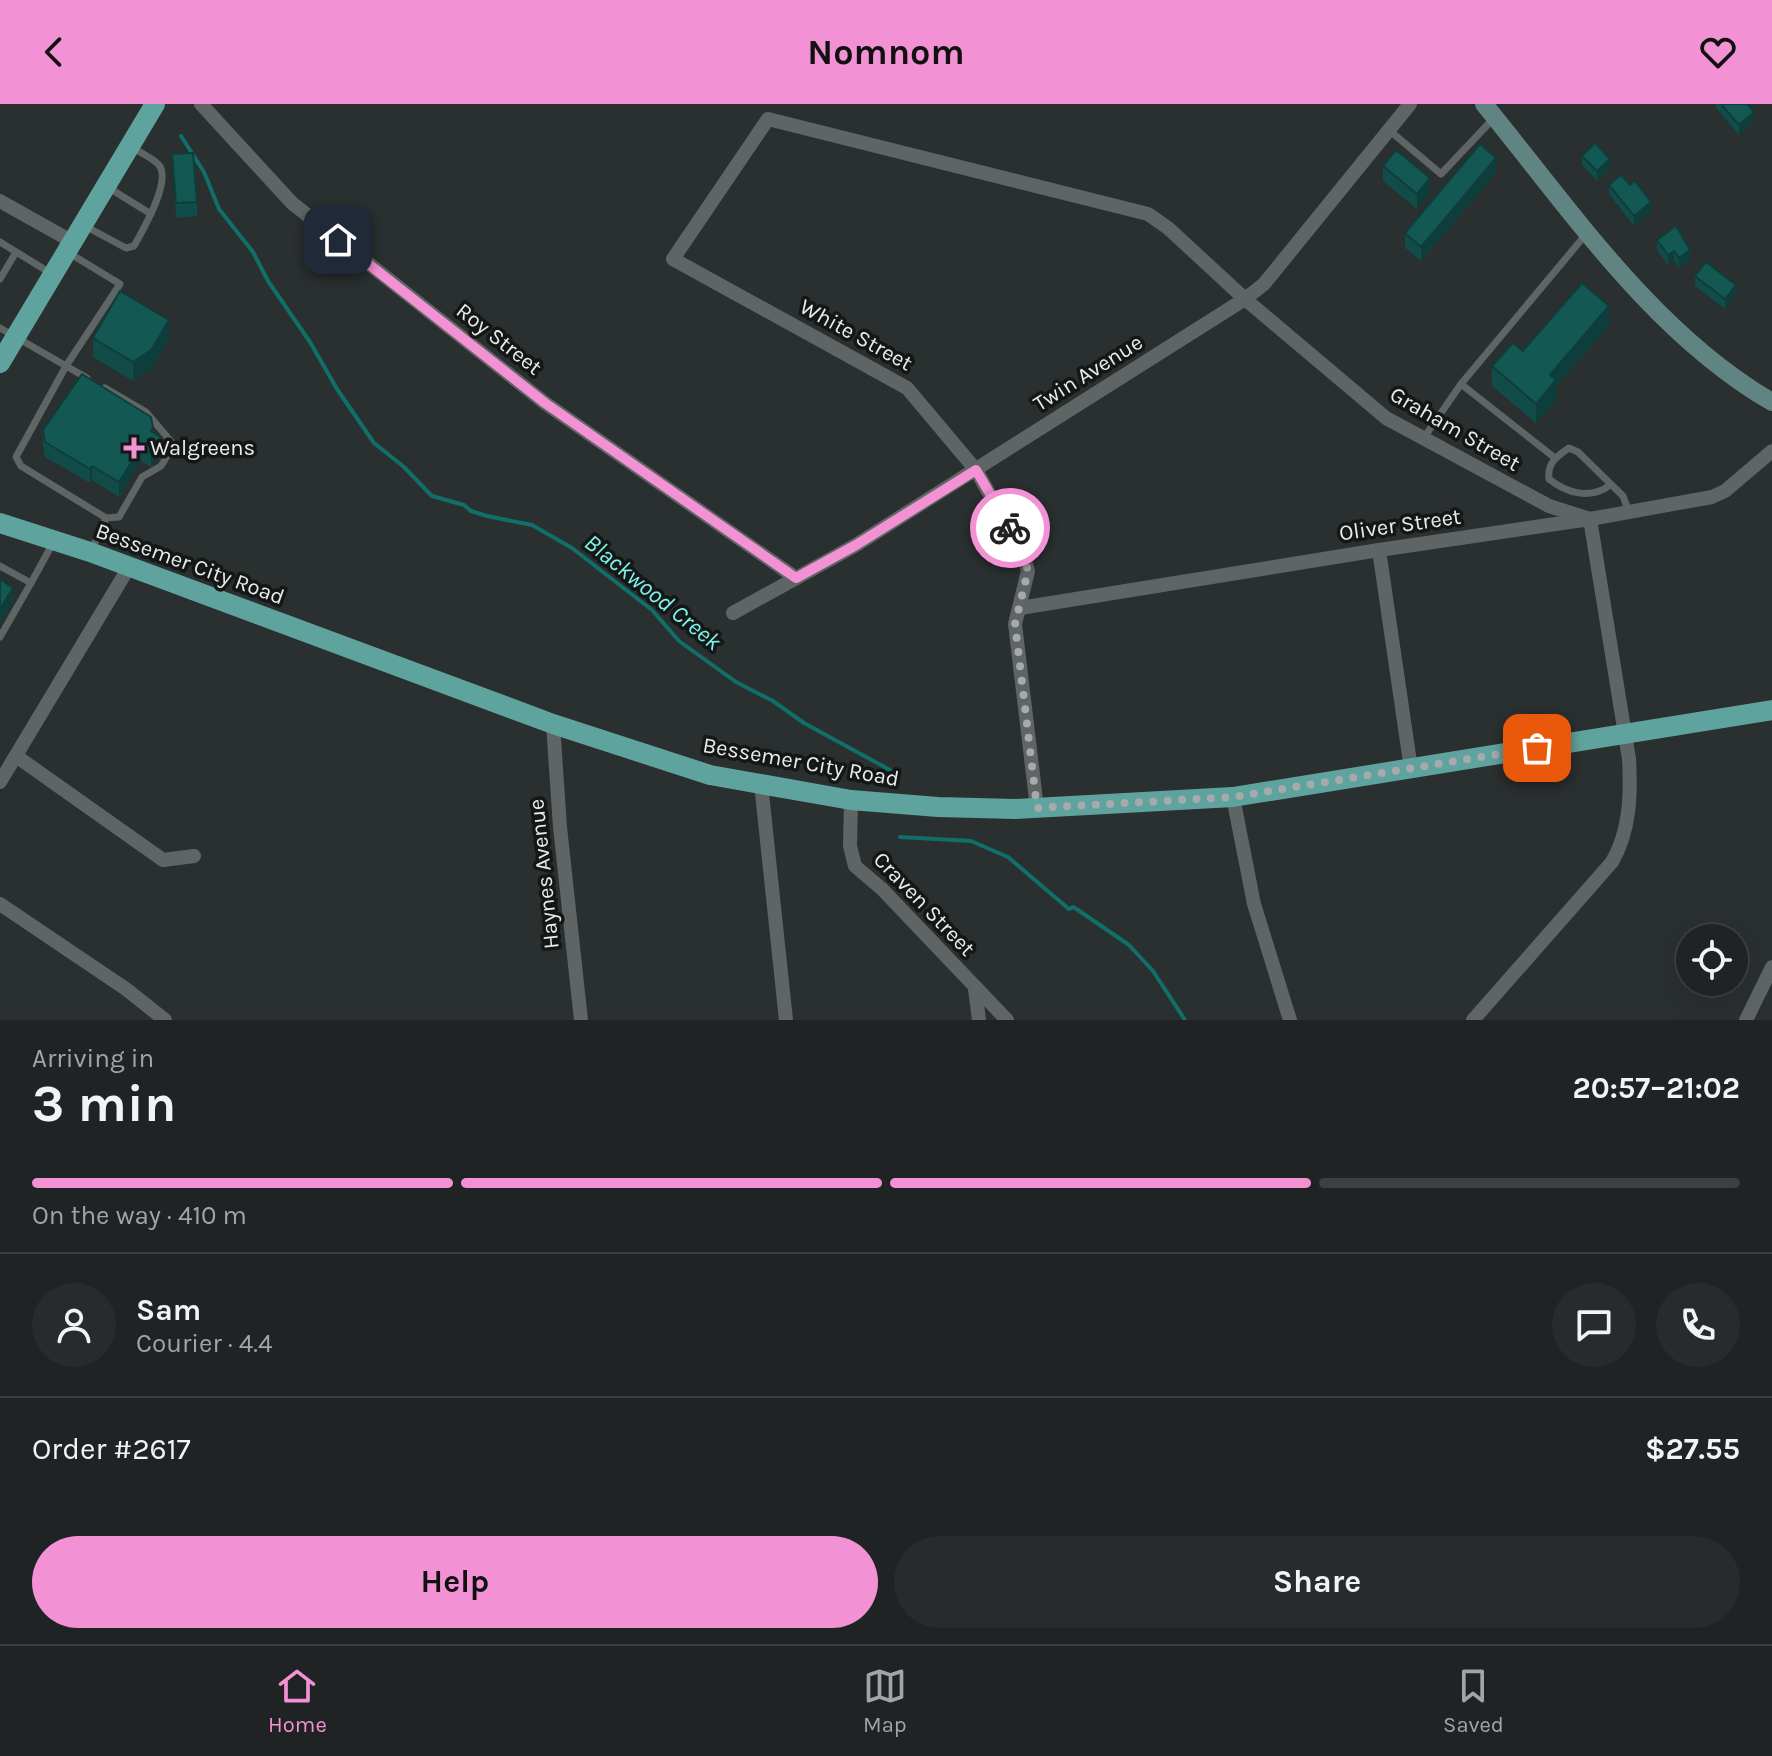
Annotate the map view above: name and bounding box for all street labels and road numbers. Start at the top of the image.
street label: White Street [795,293,917,377]
street label: Roy Street [451,298,547,380]
street label: Twin Avenue [1029,329,1147,417]
street label: Graham Street [1385,381,1525,477]
street label: Oliver Street [1337,504,1463,546]
street label: Bessemer City Road [92,518,288,610]
street label: Bessemer City Road [701,732,901,792]
street label: Haynes Avenue [523,798,565,950]
street label: Craven Street [868,846,980,962]

